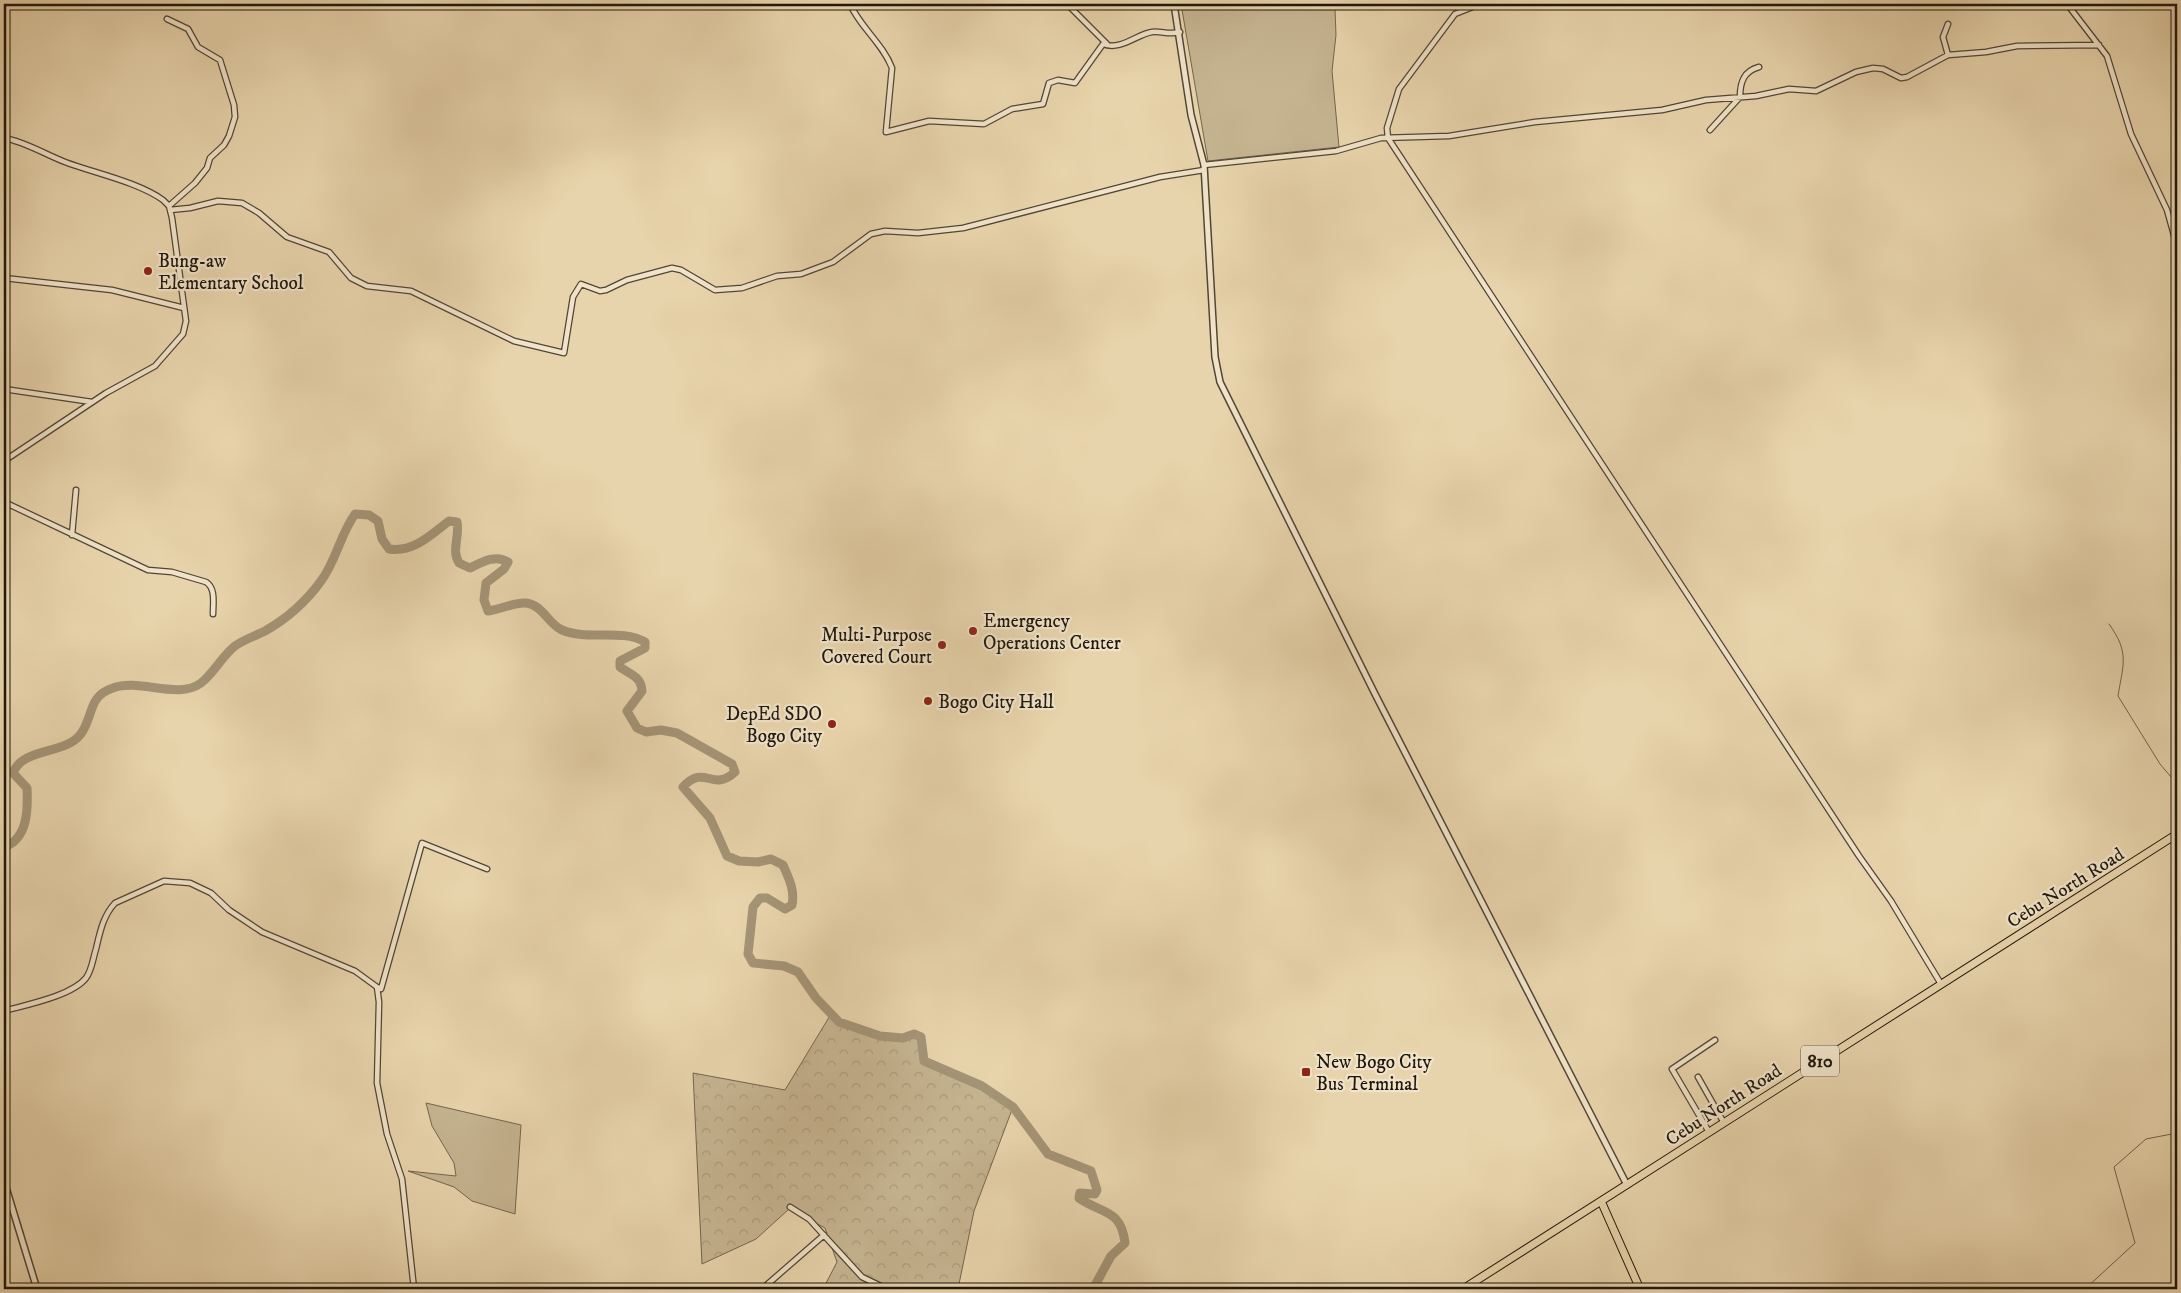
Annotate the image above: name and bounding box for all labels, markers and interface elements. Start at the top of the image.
place label: Bung-aw Elementary School [158,250,304,295]
marker: Bung-aw Elementary School [142,265,154,277]
place label: Emergency Operations Center [983,610,1121,655]
place label: Multi-Purpose Covered Court [821,624,932,669]
marker: Emergency Operations Center [967,625,979,637]
marker: Multi-Purpose Covered Court [936,639,948,651]
place label: Bogo City Hall [938,691,1054,714]
marker: Bogo City Hall [922,695,934,707]
place label: DepEd SDO Bogo City [726,703,823,748]
marker: DepEd SDO Bogo City [826,718,838,730]
street label: Cebu North Road [2003,843,2129,933]
road number: 810 [1801,1046,1839,1076]
place label: New Bogo City Bus Terminal [1316,1051,1433,1096]
street label: Cebu North Road [1662,1059,1787,1151]
marker: New Bogo City Bus Terminal [1300,1066,1312,1078]

